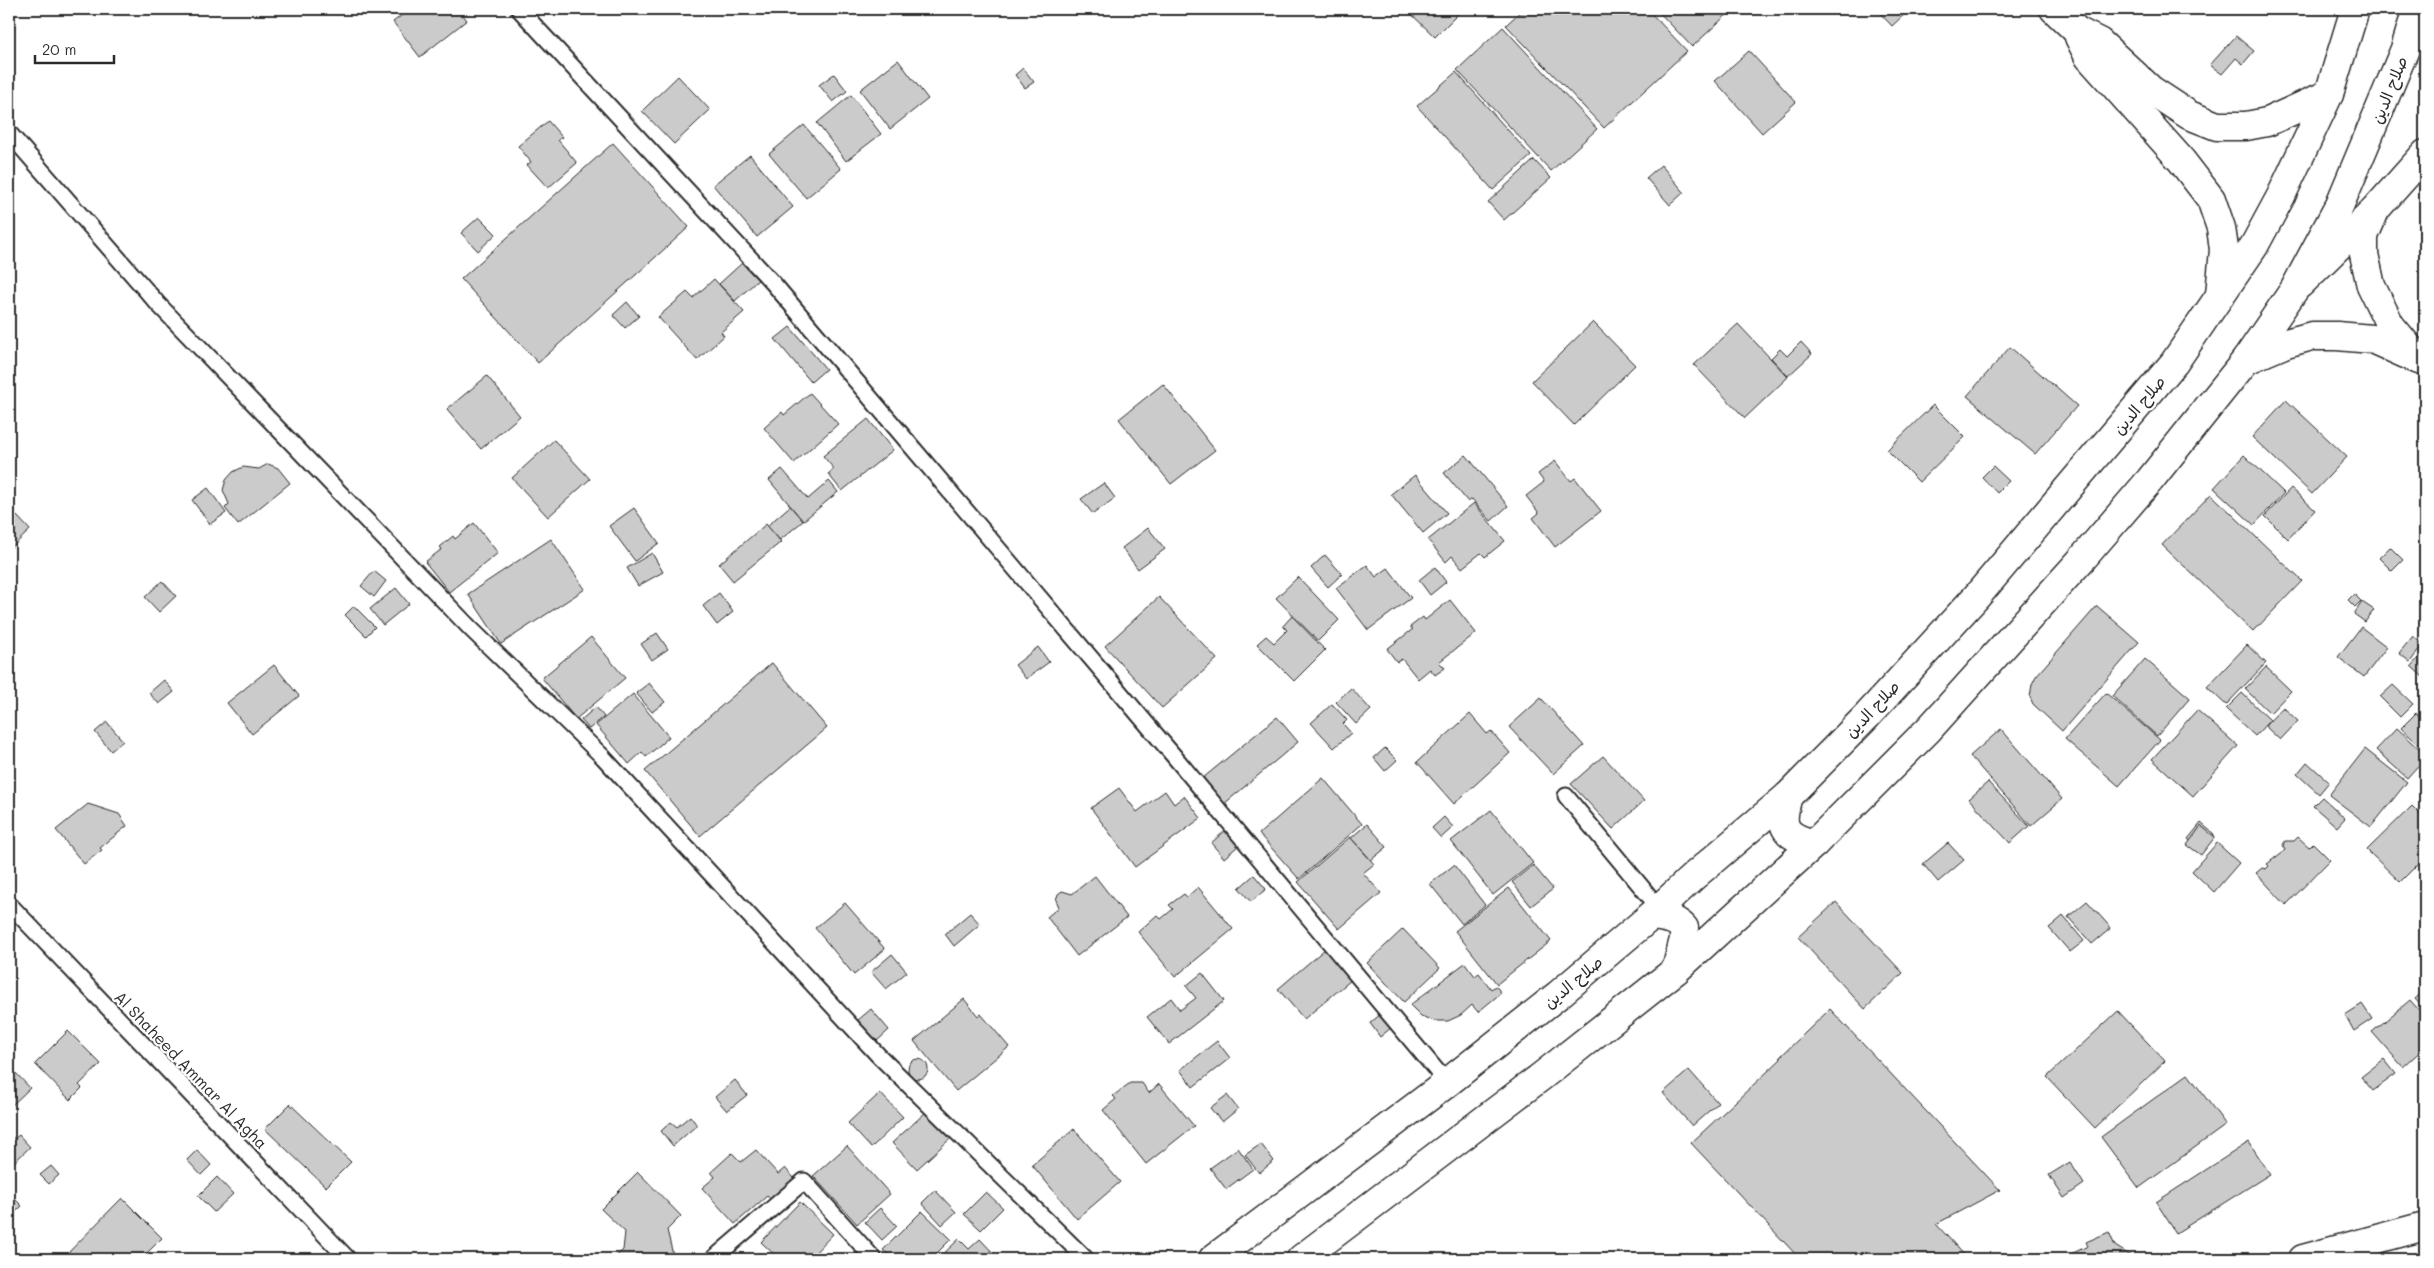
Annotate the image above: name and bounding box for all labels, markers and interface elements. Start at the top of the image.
scale bar [35,32,114,64]
text: 20 m [42,39,76,59]
street label: صلاح الدين [2366,53,2412,127]
street label: صلاح الدين [2108,371,2170,439]
street label: صلاح الدين [1840,676,1904,742]
street label: صلاح الدين [1539,951,1607,1013]
street label: Al Shaheed Ammar Al Agha [110,986,272,1153]

